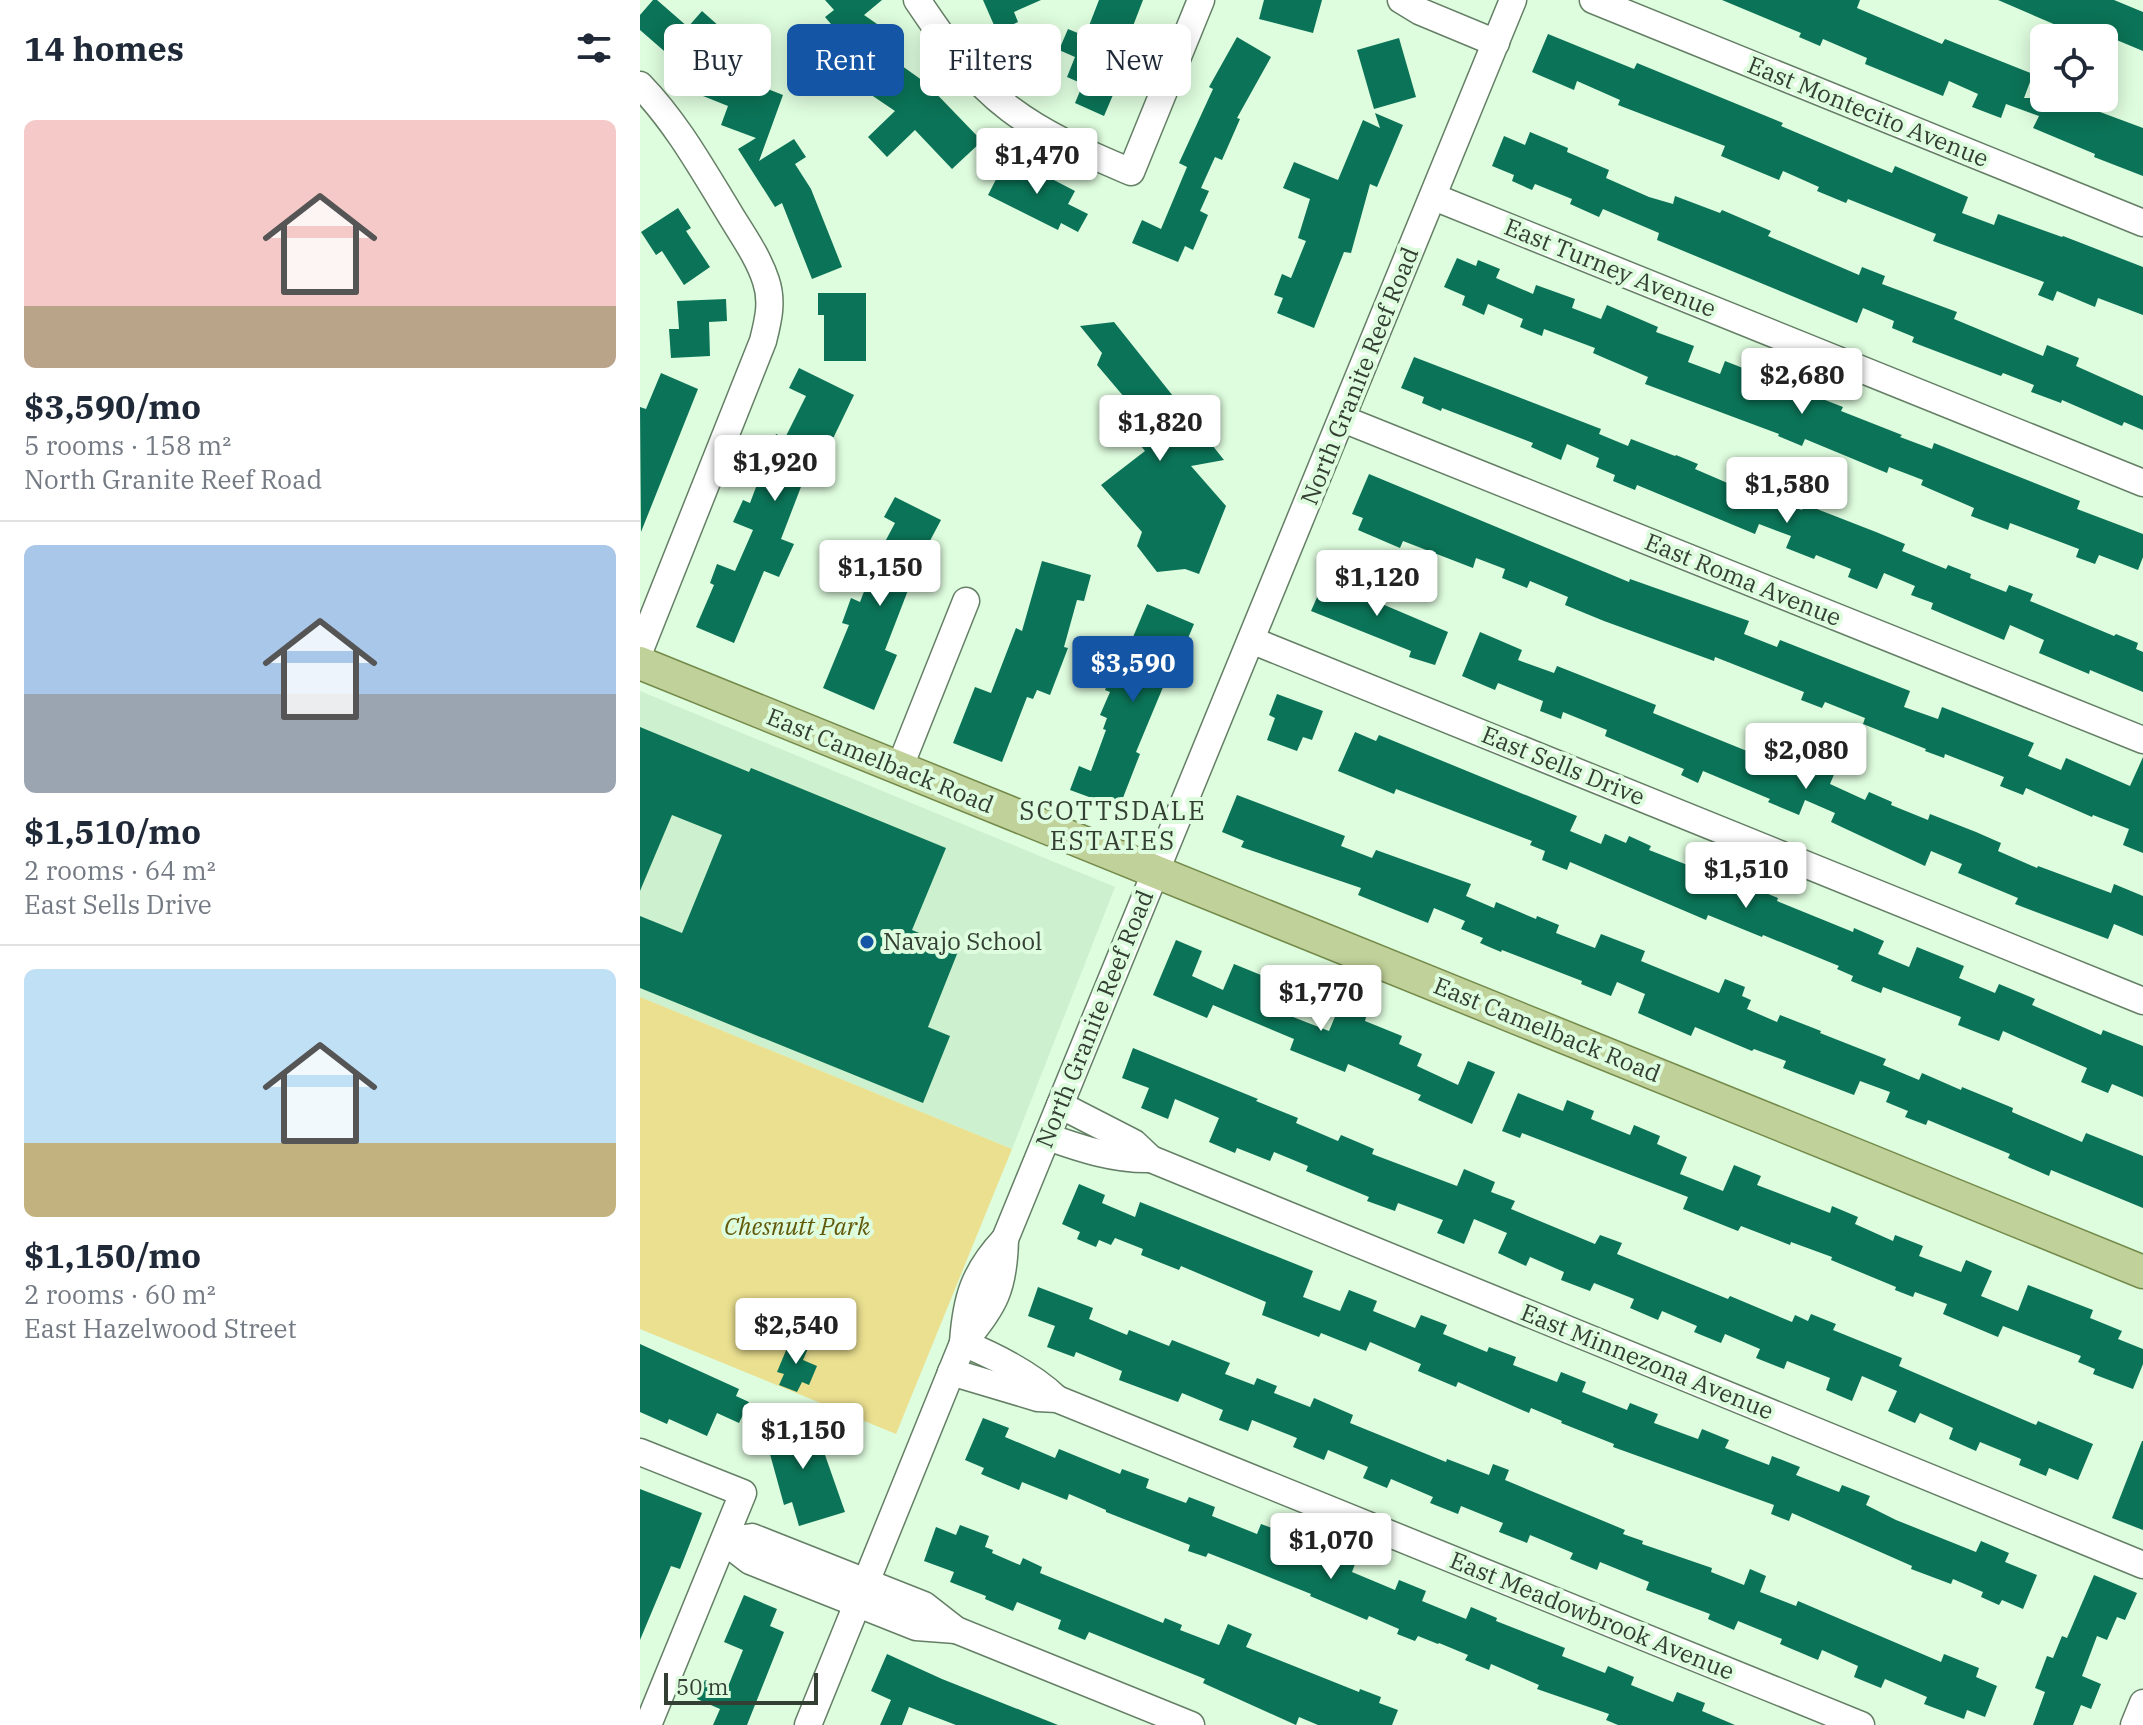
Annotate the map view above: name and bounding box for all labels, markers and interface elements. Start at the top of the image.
chip: Buy [664,24,771,96]
chip: Rent [787,24,904,96]
chip: Filters [920,24,1061,96]
chip: New [1077,24,1191,96]
map controls [2030,24,2118,112]
button: locate [2030,24,2118,112]
text: 14 homes [24,26,184,70]
icon: filters [572,26,616,70]
street label: East Montecito Avenue [1743,48,1994,174]
pin: $1,470 [972,128,1102,196]
text: $1,470 [994,137,1080,171]
icon: home [248,172,392,316]
street label: East Turney Avenue [1500,210,1721,324]
street label: North Granite Reef Road [1293,242,1425,509]
pin: $2,680 [1737,348,1867,416]
text: $2,680 [1759,357,1845,391]
text: $3,590/mo [24,384,201,428]
pin: $1,820 [1095,395,1225,463]
text: $1,820 [1117,404,1203,438]
text: 5 rooms · 158 m² [24,428,231,462]
pin: $1,920 [710,435,840,503]
text: $1,920 [732,444,818,478]
pin: $1,580 [1722,457,1852,525]
text: North Granite Reef Road [24,462,322,496]
text: $1,580 [1744,466,1830,500]
street label: East Roma Avenue [1640,525,1846,633]
pin: $1,150 [815,540,945,608]
text: $1,150 [837,549,923,583]
pin: $1,120 [1312,550,1442,618]
text: $1,120 [1334,559,1420,593]
icon: home [248,597,392,741]
pin: $3,590 [1068,636,1198,704]
text: $3,590 [1090,645,1176,679]
street label: East Camelback Road [762,700,999,820]
street label: East Sells Drive [1477,718,1650,812]
pin: $2,080 [1741,723,1871,791]
text: $2,080 [1763,732,1849,766]
district label: SCOTTSDALE ESTATES [1019,793,1207,857]
text: $1,510/mo [24,809,201,853]
pin: $1,510 [1681,842,1811,910]
text: $1,510 [1703,851,1789,885]
text: 2 rooms · 64 m² [24,853,216,887]
street label: North Granite Reef Road [1028,885,1160,1152]
text: East Sells Drive [24,887,212,921]
place label: Navajo School [883,925,1042,957]
marker: Navajo School [858,933,876,951]
pin: $1,770 [1256,965,1386,1033]
street label: East Camelback Road [1429,969,1666,1089]
text: $1,770 [1278,974,1364,1008]
icon: home [248,1021,392,1165]
park label: Chesnutt Park [724,1210,870,1242]
text: $1,150/mo [24,1233,201,1277]
text: 2 rooms · 60 m² [24,1277,216,1311]
street label: East Minnezona Avenue [1516,1296,1778,1426]
pin: $2,540 [731,1298,861,1366]
text: $2,540 [753,1307,839,1341]
text: East Hazelwood Street [24,1311,297,1345]
pin: $1,150 [738,1403,868,1471]
text: $1,150 [760,1412,846,1446]
pin: $1,070 [1266,1513,1396,1581]
text: $1,070 [1288,1522,1374,1556]
street label: East Meadowbrook Avenue [1445,1543,1739,1687]
scale bar [664,1669,818,1705]
text: 50 m [676,1672,728,1701]

